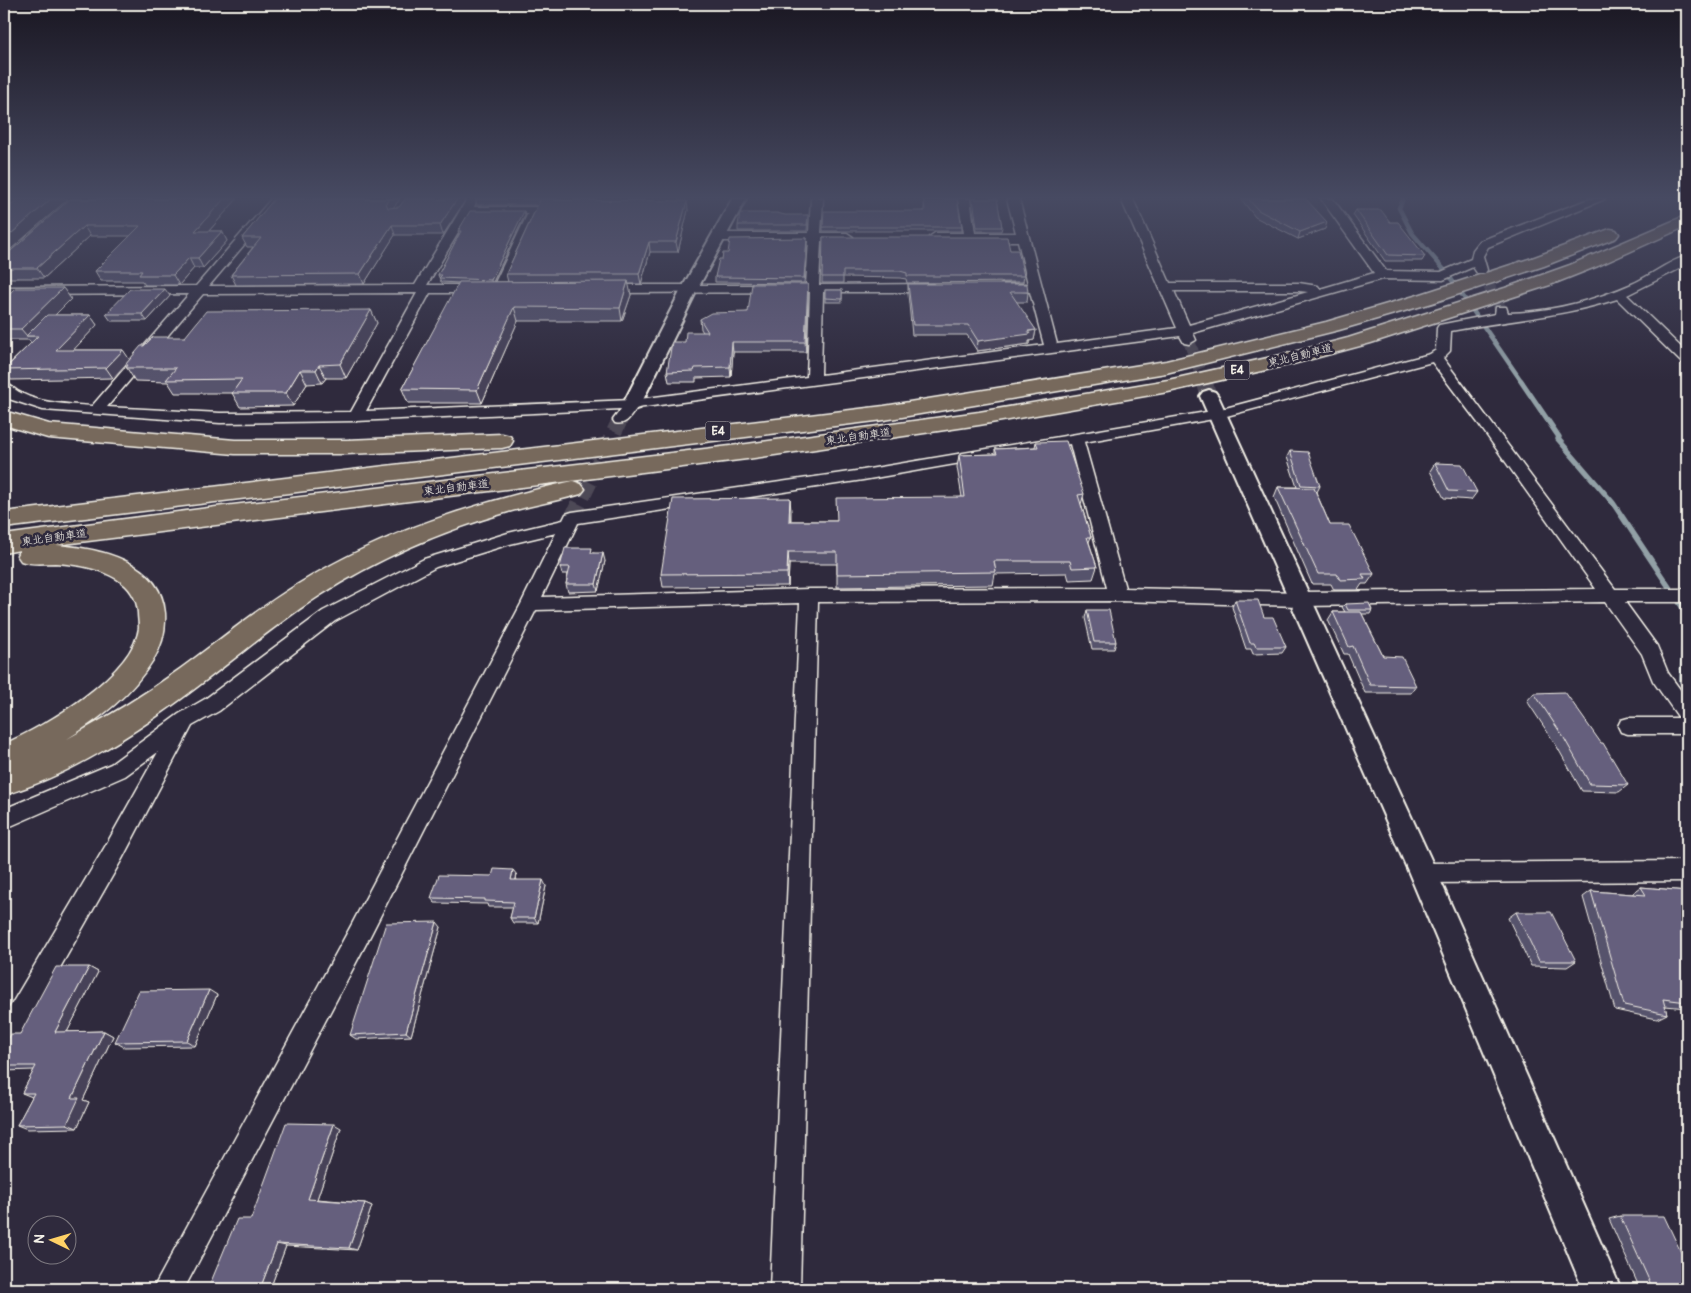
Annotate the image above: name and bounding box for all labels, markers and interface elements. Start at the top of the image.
street label: 東北自動車道 [1267,341,1334,370]
road number: E4 [1224,360,1250,380]
road number: E4 [706,422,730,441]
street label: 東北自動車道 [824,425,892,448]
street label: 東北自動車道 [423,477,490,498]
street label: 東北自動車道 [20,526,88,549]
north arrow [28,1216,78,1266]
text: N [31,1233,48,1244]

